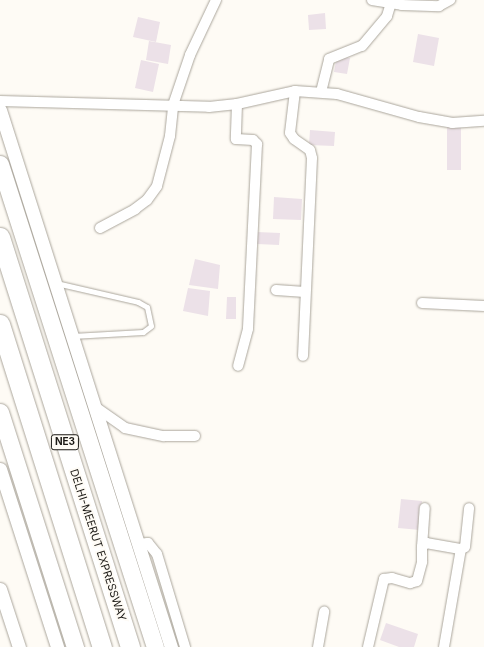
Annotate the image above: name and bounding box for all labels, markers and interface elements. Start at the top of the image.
road number: NE3 [50,434,80,450]
street label: DELHI-MEERUT EXPRESSWAY [67,467,129,623]

